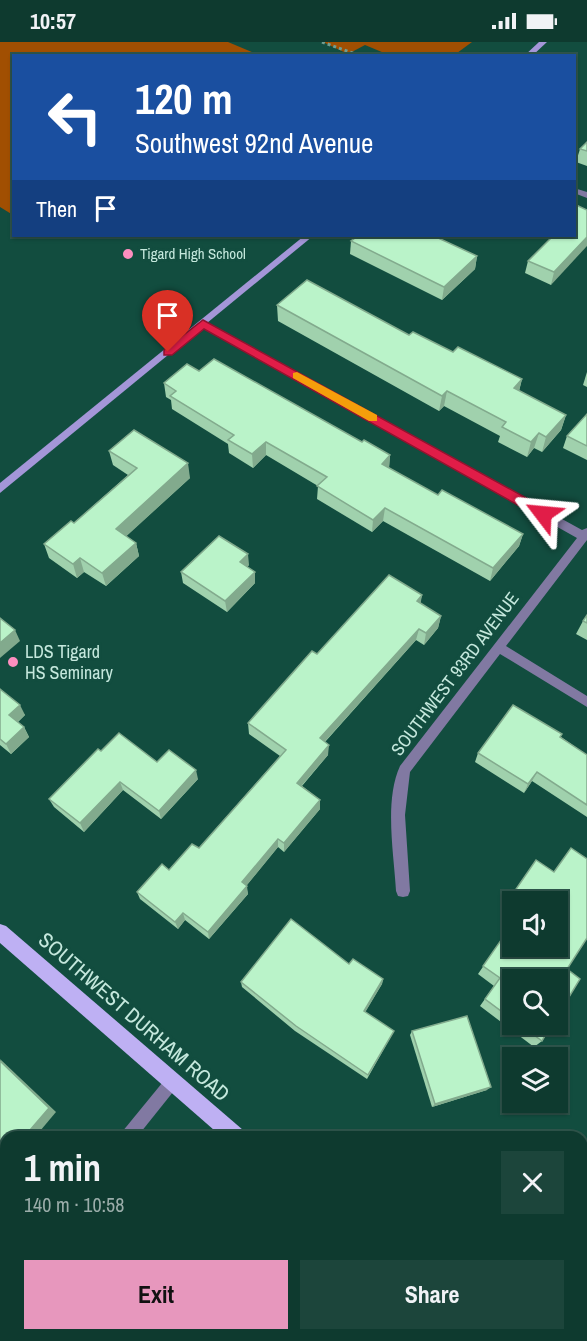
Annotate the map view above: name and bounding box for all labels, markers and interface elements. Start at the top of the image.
text: 10:57 [30,6,76,36]
text: 120 m [135,71,233,127]
icon: left [36,78,114,156]
text: Southwest 92nd Avenue [135,125,373,161]
icon: arrive [89,192,122,225]
text: Then [36,194,77,224]
place label: Tigard High School [140,243,246,264]
marker: Tigard High School [121,247,135,261]
pin [142,290,193,352]
icon: arrive [151,299,184,332]
position arrow [511,482,575,546]
street label: SOUTHWEST 93RD AVENUE [385,587,524,761]
place label: LDS Tigard HS Seminary [25,639,113,685]
marker: LDS Tigard HS Seminary [6,655,20,669]
map controls [502,891,568,1113]
button: sound [502,891,568,957]
street label: SOUTHWEST DURHAM ROAD [33,925,236,1108]
button: search [502,969,568,1035]
button: layers [502,1047,568,1113]
text: 1 min [24,1144,101,1192]
button: close [501,1151,564,1214]
text: 140 m · 10:58 [24,1191,124,1218]
button: Exit [24,1260,288,1329]
button: Share [300,1260,564,1329]

